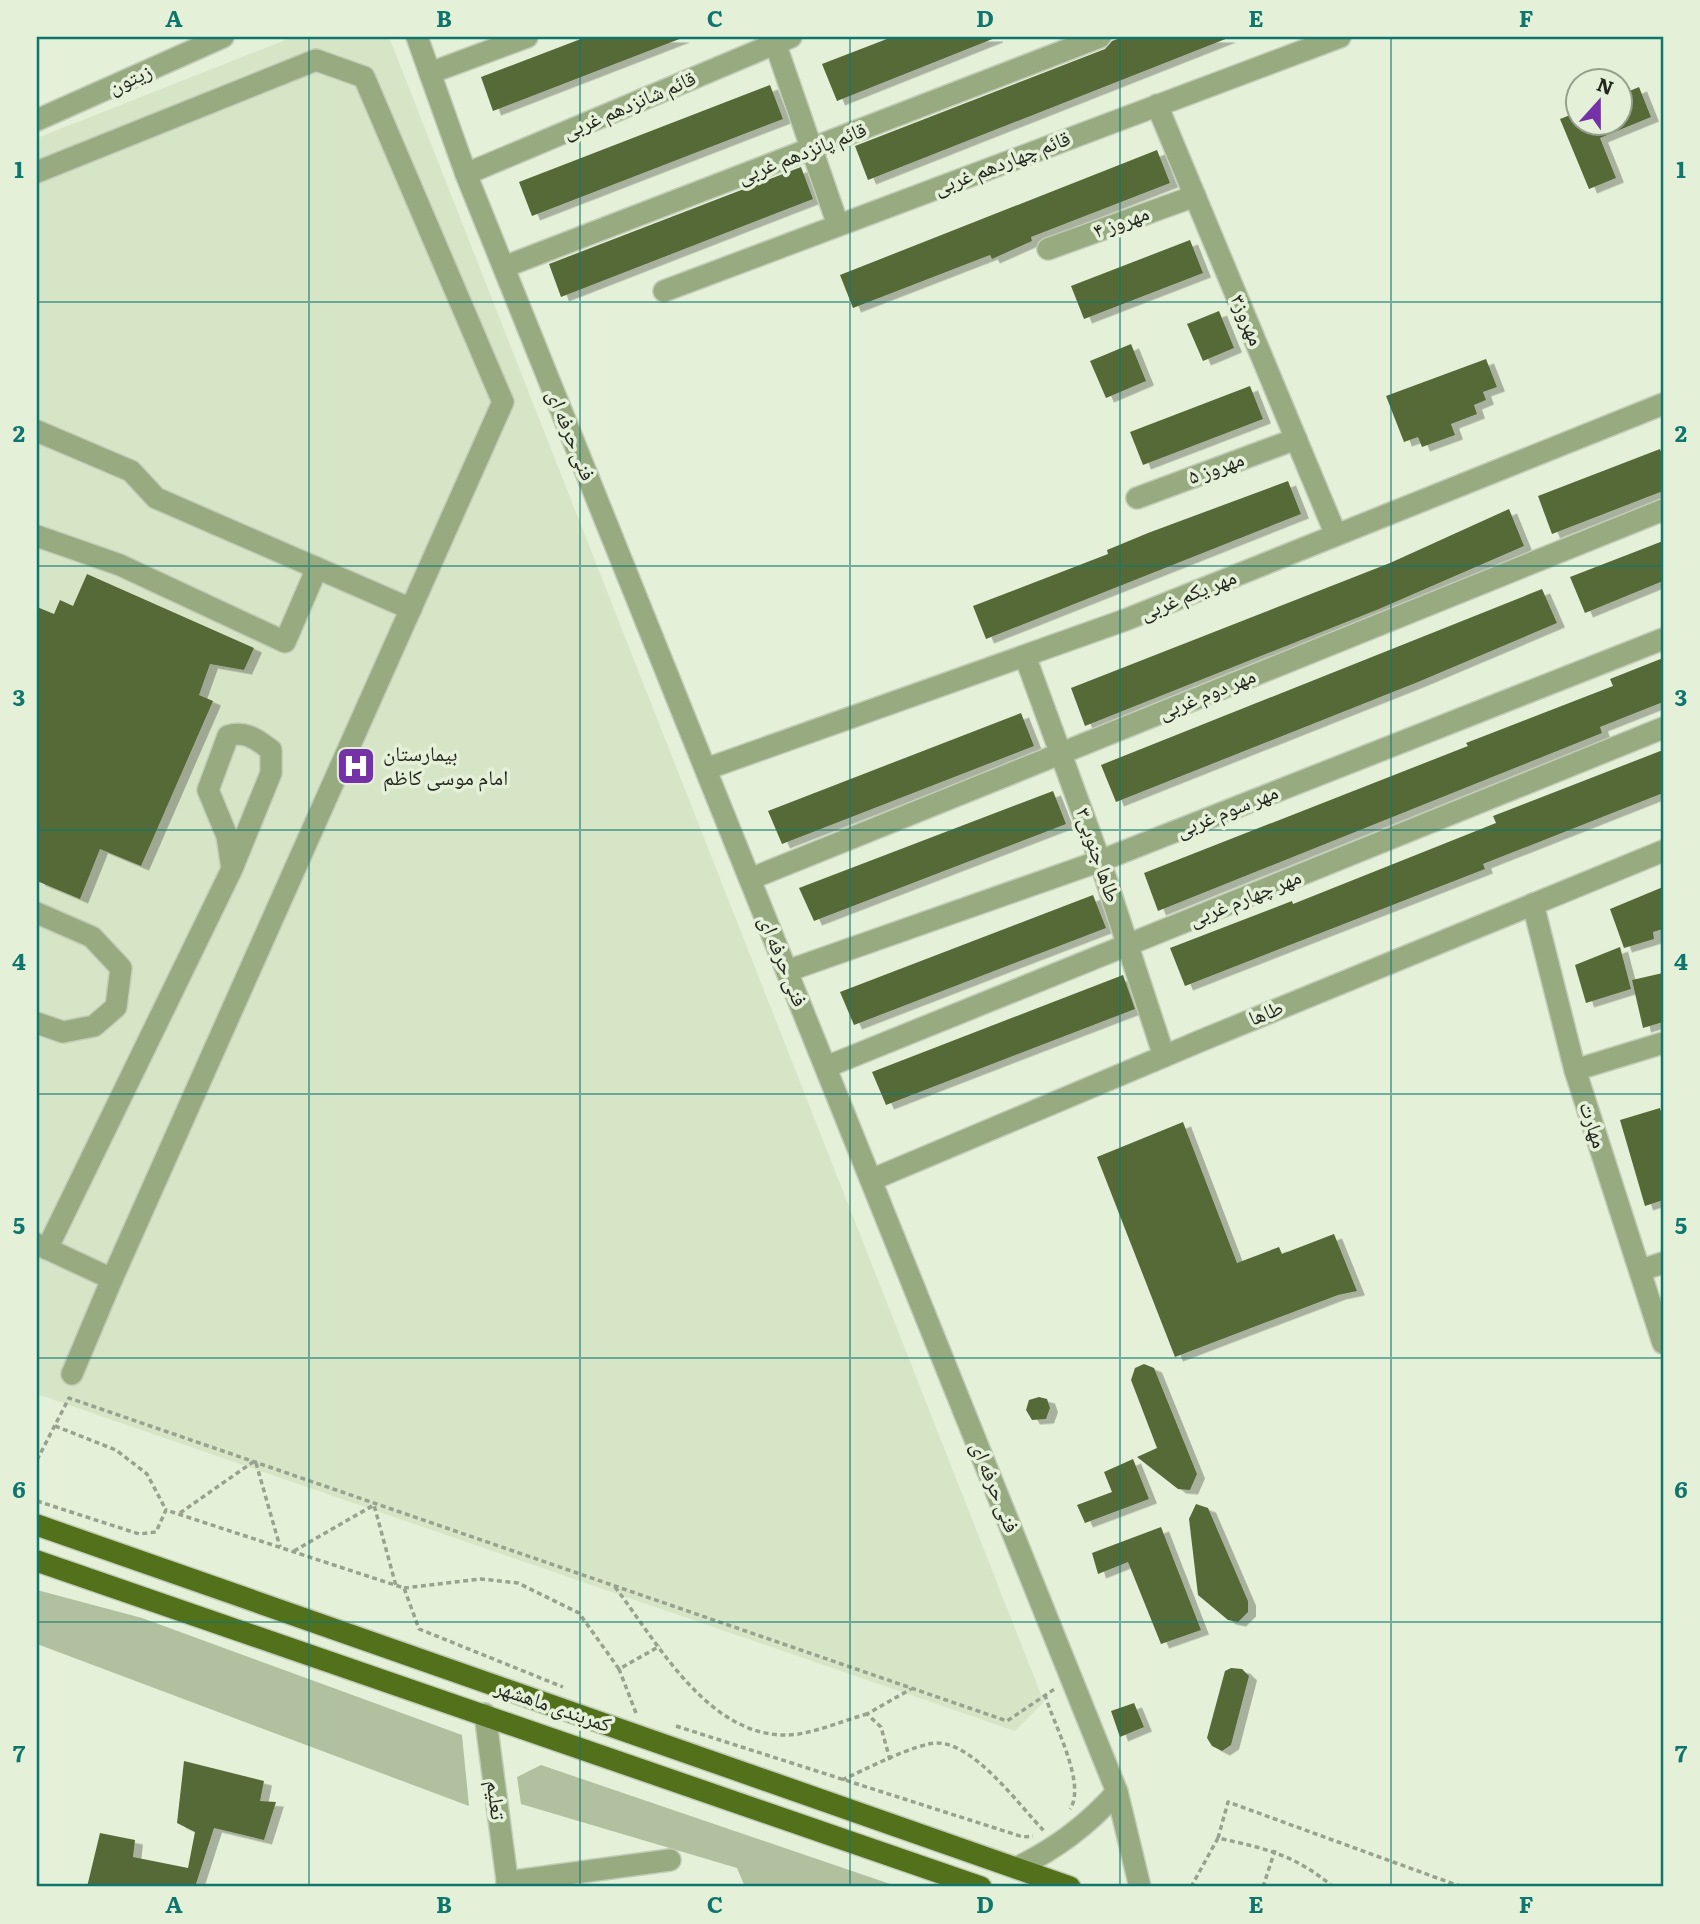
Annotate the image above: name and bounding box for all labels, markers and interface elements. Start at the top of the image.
text: A [165,0,183,34]
text: B [436,0,452,34]
text: C [707,0,723,34]
text: D [976,0,994,34]
text: E [1248,0,1264,34]
text: F [1519,0,1534,34]
street label: زیتون [102,53,156,100]
street label: قائم شانزدهم غربی [556,61,700,146]
north arrow [1564,66,1634,136]
text: N [1593,69,1618,101]
street label: قائم پانزدهم غربی [732,112,870,190]
street label: قائم چهاردهم غربی [928,120,1074,202]
text: 1 [14,151,24,185]
text: 1 [1676,151,1686,185]
street label: مهروز ۴ [1088,195,1153,244]
street label: مهروز۳ [1225,288,1274,350]
street label: فنی حرفه ای [541,384,606,484]
text: 2 [13,415,25,449]
text: 2 [1675,415,1687,449]
street label: مهروز ۵ [1183,441,1248,490]
street label: مهر یکم غربی [1134,559,1240,627]
street label: مهر دوم غربی [1153,658,1260,726]
text: 3 [13,679,25,713]
text: 3 [1675,679,1687,713]
place label: بیمارستان امام موسی کاظم [383,736,508,792]
hospital icon: بیمارستان امام موسی کاظم [335,745,377,787]
street label: مهر سوم غربی [1170,774,1282,844]
street label: طاها جنوبی۳ [1070,803,1131,906]
street label: مهر چهارم غربی [1183,859,1305,933]
street label: فنی حرفه ای [753,910,818,1010]
text: 4 [12,943,26,977]
text: 4 [1674,943,1688,977]
street label: طاها [1243,990,1287,1032]
street label: مهارت [1573,1097,1617,1151]
text: 5 [13,1207,25,1241]
text: 5 [1675,1207,1687,1241]
street label: فنی حرفه ای [965,1436,1030,1536]
text: 6 [12,1471,26,1505]
text: 6 [1674,1471,1688,1505]
street label: کمربندی ماهشهر [491,1669,616,1738]
text: 7 [13,1735,26,1769]
text: 7 [1675,1735,1688,1769]
street label: تعلیم [480,1778,516,1821]
text: A [165,1886,183,1920]
text: B [436,1886,452,1920]
text: C [707,1886,723,1920]
text: D [976,1886,994,1920]
text: E [1248,1886,1264,1920]
text: F [1519,1886,1534,1920]

